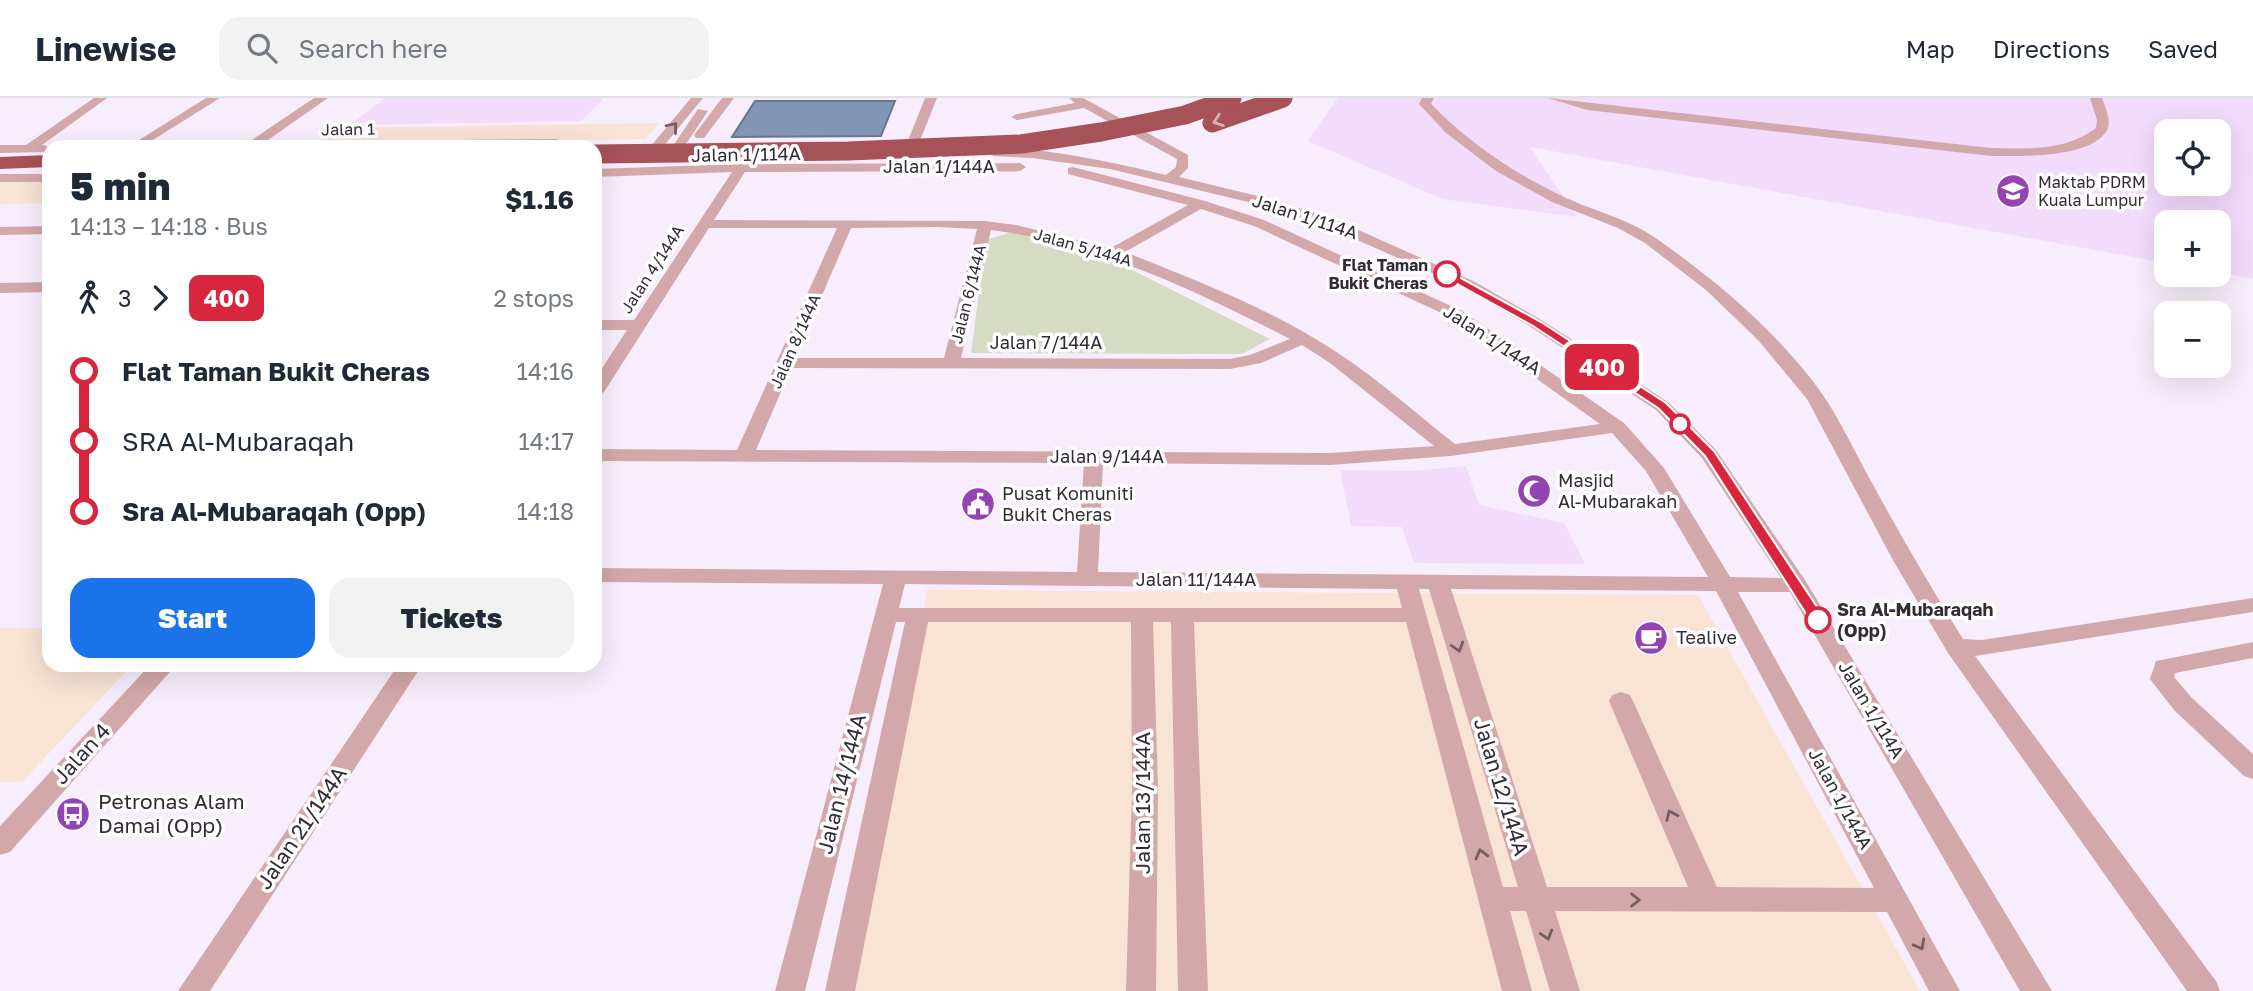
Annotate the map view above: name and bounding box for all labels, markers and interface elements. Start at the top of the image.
search box [219,17,709,80]
text: Linewise [35,29,177,68]
icon: search [243,29,281,67]
text: Search here [299,33,448,64]
text: Map [1906,34,1955,63]
text: Directions [1993,34,2110,63]
text: Saved [2148,34,2218,63]
one-way arrow [1213,113,1225,127]
street label: Jalan 1 [321,119,375,139]
map controls [2154,119,2231,378]
button: locate [2154,119,2231,196]
one-way arrow [665,122,677,135]
street label: Jalan 1/114A [691,142,801,166]
street label: Jalan 1/144A [883,155,995,177]
text: 5 min [70,163,170,208]
school or university icon: Maktab PDRM Kuala Lumpur [1994,172,2032,210]
place label: Maktab PDRM Kuala Lumpur [2038,172,2146,210]
text: $1.16 [505,184,574,215]
street label: Jalan 1/114A [1250,189,1361,243]
button: + [2154,210,2231,287]
text: 14:13 – 14:18 · Bus [70,212,268,240]
street label: Jalan 4/144A [616,221,688,317]
street label: Jalan 5/144A [1032,223,1135,271]
street label: Jalan 6/144A [946,242,990,346]
place label: Flat Taman Bukit Cheras [1328,255,1428,293]
marker: Flat Taman Bukit Cheras [1434,261,1460,287]
icon: walk [70,279,108,317]
icon: forward [141,279,179,317]
text: 400 [203,283,250,312]
text: 3 [118,284,131,312]
text: 2 stops [493,284,574,312]
street label: Jalan 8/144A [765,290,825,391]
street label: Jalan 1/144A [1440,299,1545,379]
button: − [2154,301,2231,378]
street label: Jalan 7/144A [990,331,1102,353]
line badge: 400 [1562,344,1642,390]
text: 400 [1579,352,1625,381]
text: Flat Taman Bukit Cheras [122,356,430,387]
text: 14:16 [517,357,574,385]
unlabelled marker [1670,414,1690,434]
text: SRA Al-Mubaraqah [122,426,354,457]
text: 14:17 [519,427,574,455]
street label: Jalan 9/144A [1050,445,1164,467]
place label: Masjid Al-Mubarakah [1558,469,1677,512]
mosque icon: Masjid Al-Mubarakah [1515,472,1553,510]
place label: Pusat Komuniti Bukit Cheras [1002,482,1134,525]
public building icon: Pusat Komuniti Bukit Cheras [959,485,997,523]
text: Sra Al-Mubaraqah (Opp) [122,496,426,527]
text: 14:18 [517,497,574,525]
street label: Jalan 11/144A [1136,568,1256,590]
button: Start [70,578,315,658]
button: Tickets [329,578,574,658]
place label: Sra Al-Mubaraqah (Opp) [1837,598,1994,641]
marker: Sra Al-Mubaraqah (Opp) [1805,607,1831,633]
cafe icon: Tealive [1632,619,1670,657]
place label: Tealive [1676,626,1737,648]
one-way arrow [1450,641,1465,653]
street label: Jalan 1/114A [1834,657,1909,762]
street label: Jalan 14/144A [811,711,871,856]
street label: Jalan 12/144A [1469,715,1535,859]
street label: Jalan 4 [47,717,115,789]
street label: Jalan 13/144A [1129,732,1155,874]
street label: Jalan 1/144A [1804,744,1878,853]
street label: Jalan 21/144A [251,761,352,894]
place label: Petronas Alam Damai (Opp) [98,788,245,838]
bus stop icon: Petronas Alam Damai (Opp) [54,795,92,833]
one-way arrow [1665,809,1679,822]
one-way arrow [1475,848,1489,860]
one-way arrow [1630,892,1641,908]
one-way arrow [1539,928,1553,940]
one-way arrow [1912,938,1925,951]

